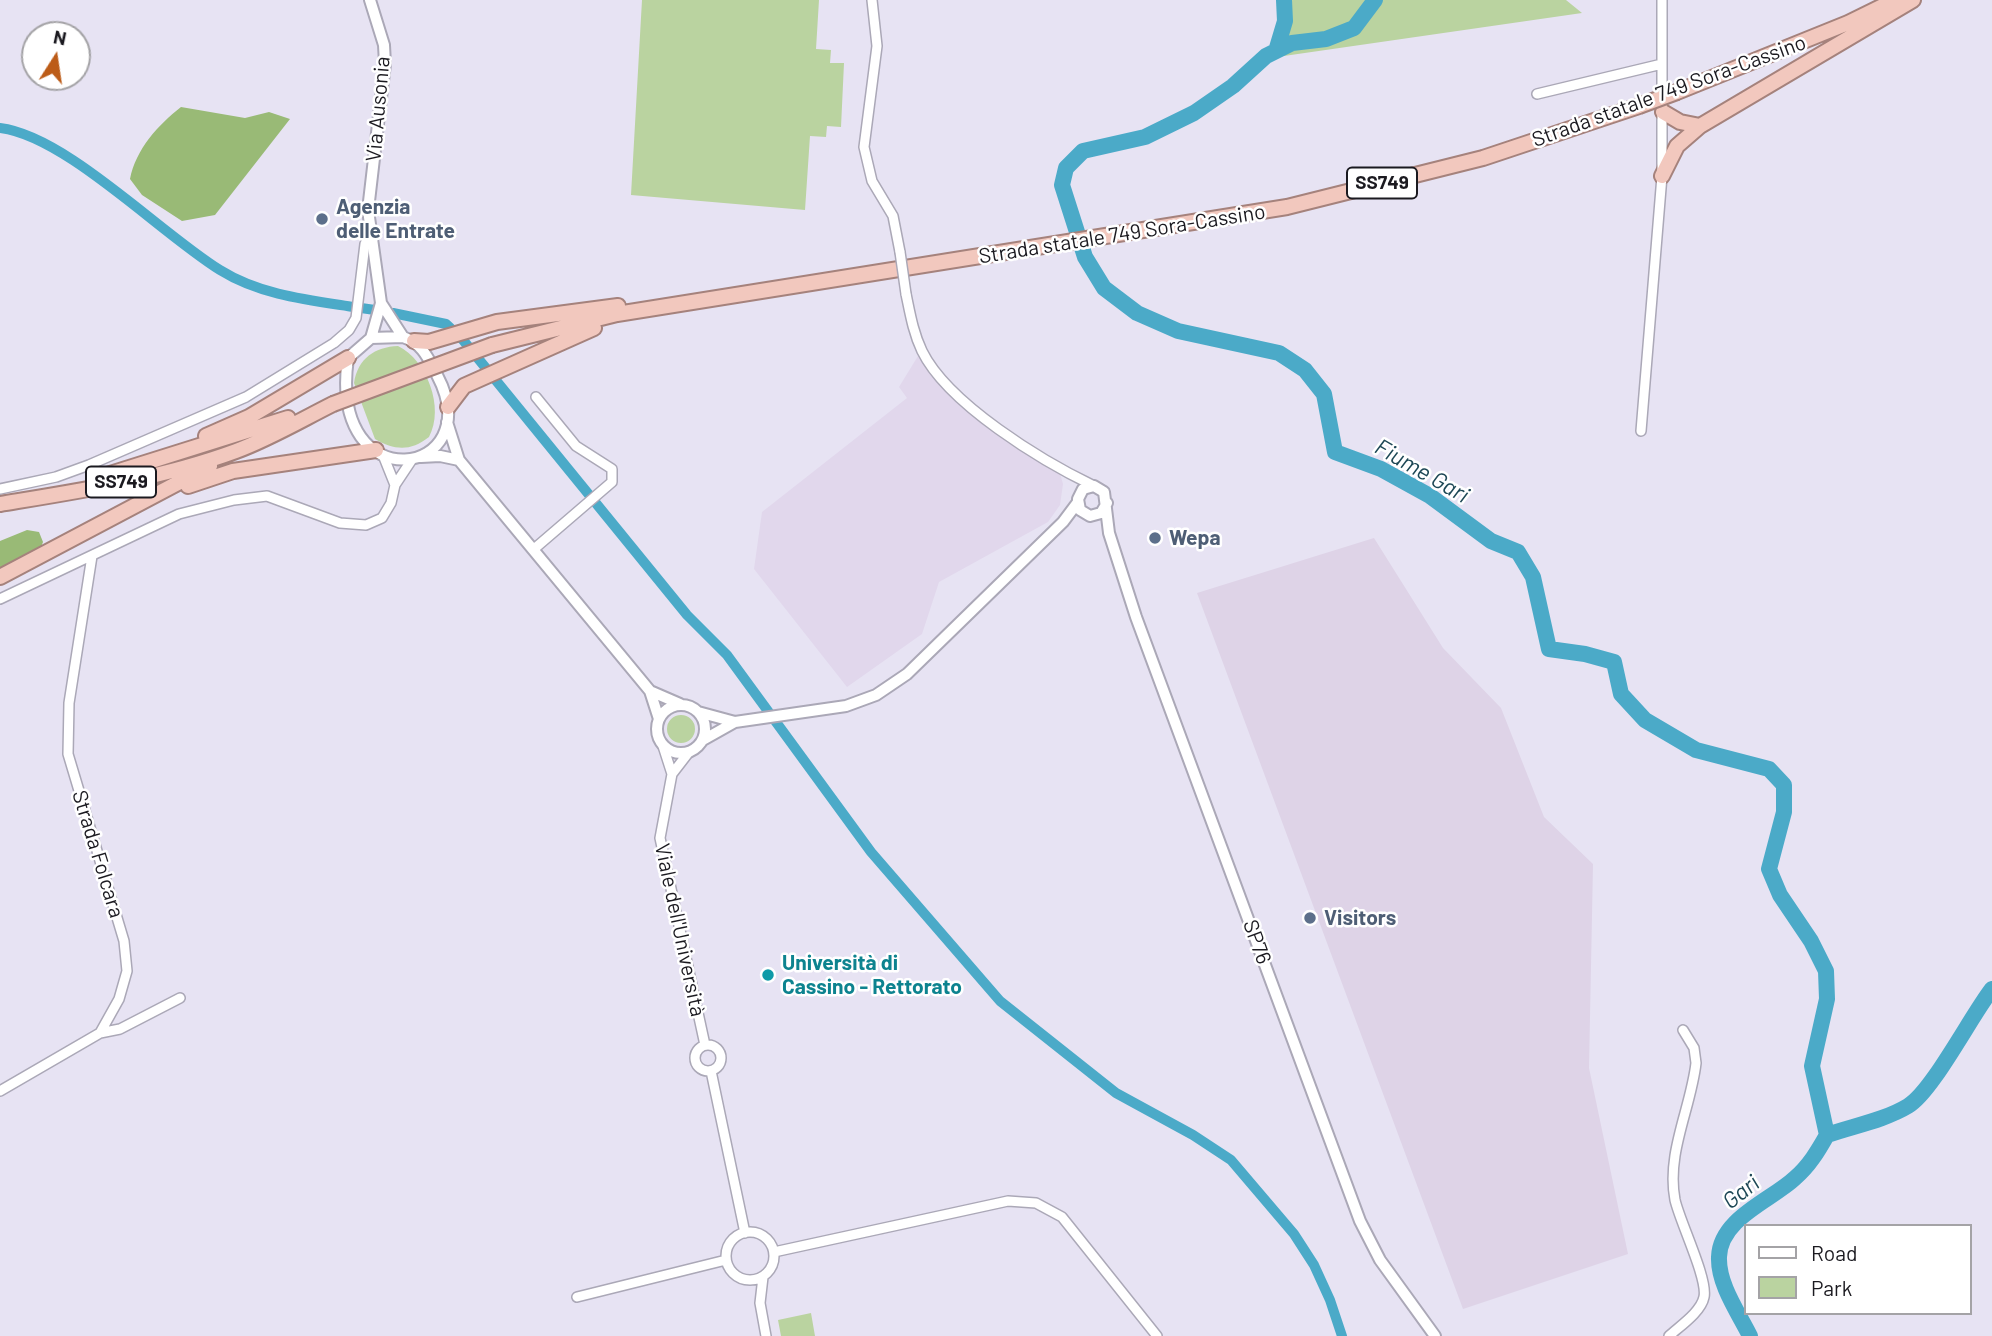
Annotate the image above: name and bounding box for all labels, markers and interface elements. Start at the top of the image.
north arrow [21,21,91,91]
text: N [51,24,69,49]
street label: Strada statale 749 Sora-Cassino [1529,30,1809,152]
street label: Via Ausonia [361,55,395,163]
road number: SS749 [1347,168,1417,198]
place label: Agenzia delle Entrate [336,194,455,244]
street label: Strada statale 749 Sora-Cassino [977,199,1267,269]
marker: Agenzia delle Entrate [314,211,330,227]
water label: Fiume Gari [1370,433,1474,509]
road number: SS749 [86,467,156,498]
place label: Wepa [1169,525,1221,551]
marker: Wepa [1147,530,1163,546]
street label: Strada Folcara [67,787,129,921]
street label: Viale dell'Università [649,841,711,1019]
place label: Visitors [1324,905,1396,931]
marker: Visitors [1302,910,1318,926]
street label: SP76 [1237,916,1277,968]
place label: Università di Cassino - Rettorato [782,950,962,1000]
marker: Università di Cassino - Rettorato [760,967,776,983]
water label: Gari [1717,1169,1765,1215]
legend [1744,1224,1971,1315]
text: Road [1811,1240,1857,1265]
text: Park [1811,1275,1852,1300]

